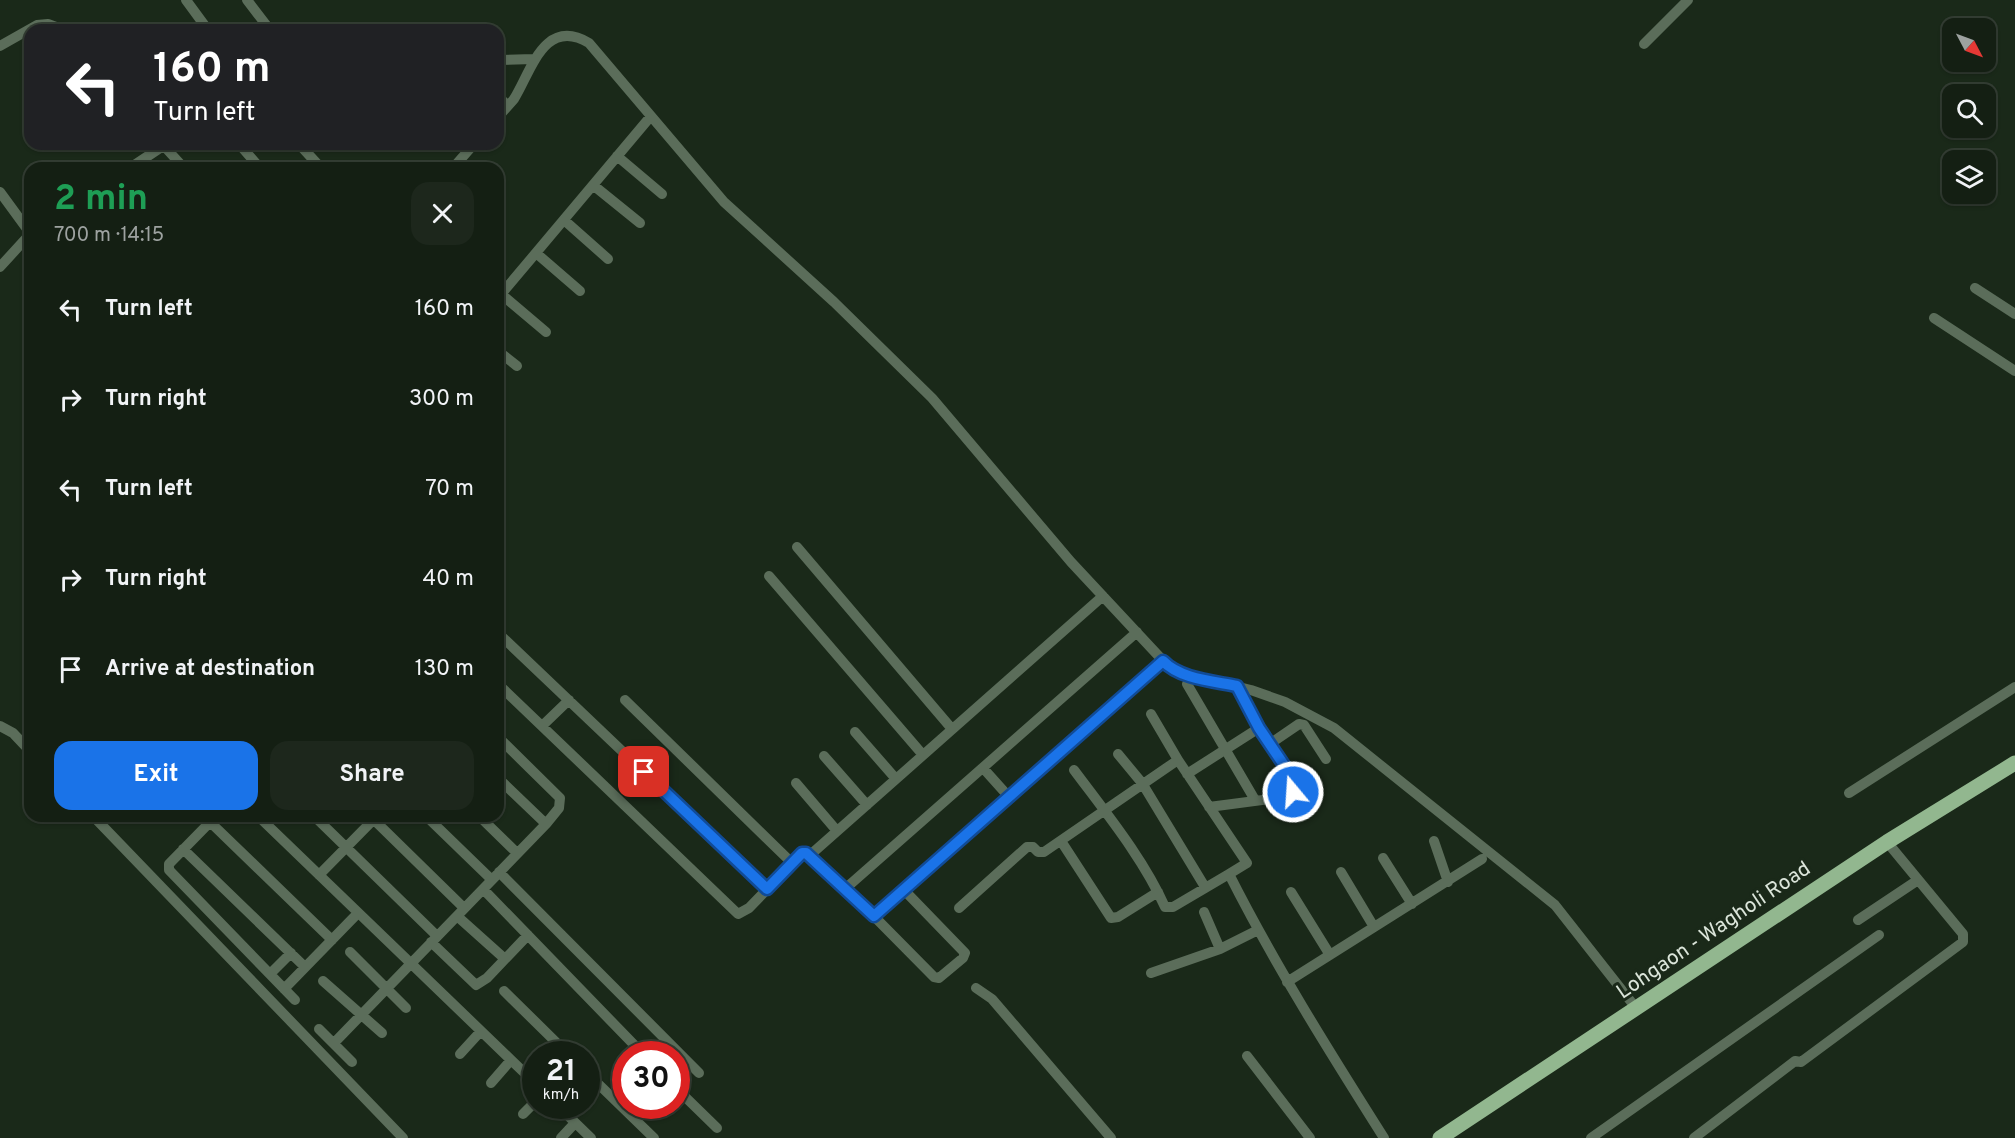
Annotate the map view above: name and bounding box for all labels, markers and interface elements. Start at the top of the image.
north arrow [1942,18,1996,72]
map controls [1942,18,1996,204]
text: 160 m [153,44,271,97]
icon: left [54,48,132,126]
button: search [1942,84,1996,138]
text: Turn left [153,96,255,130]
button: layers [1942,150,1996,204]
text: 2 min [54,177,148,223]
button: close [411,182,474,245]
text: 700 m · 14:15 [54,223,164,249]
icon: left [54,293,87,326]
text: Turn left [105,296,193,323]
text: 160 m [415,296,474,323]
icon: right [54,383,87,416]
text: Turn right [105,386,207,413]
text: 300 m [409,386,474,413]
icon: left [54,473,87,506]
text: Turn left [105,476,193,503]
text: 70 m [425,476,474,503]
icon: right [54,563,87,596]
text: Turn right [105,566,207,593]
text: 40 m [422,566,474,593]
icon: arrive [54,653,87,686]
text: Arrive at destination [105,656,315,683]
text: 130 m [415,656,474,683]
button: Exit [54,741,258,810]
button: Share [270,741,474,810]
pin [618,746,669,797]
icon: arrive [627,755,660,788]
position arrow [1261,760,1325,824]
street label: Lohgaon - Wagholi Road [1612,856,1816,1006]
speed limit sign: 30 [612,1041,690,1119]
text: 21 [546,1054,576,1091]
text: km/h [543,1086,579,1105]

